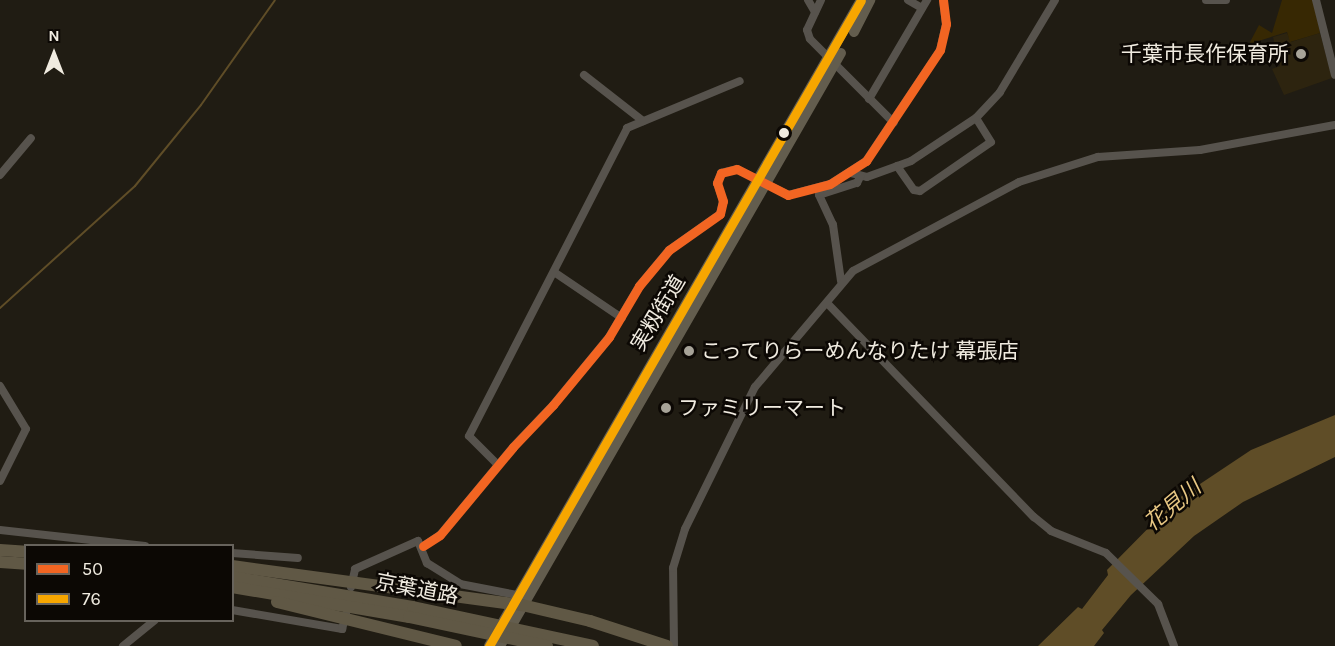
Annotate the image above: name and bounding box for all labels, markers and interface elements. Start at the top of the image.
north arrow [24,24,84,84]
text: N [48,26,60,45]
place label: 千葉市長作保育所 [1121,41,1289,67]
marker: 千葉市長作保育所 [1294,47,1308,61]
unlabelled marker [778,127,790,139]
street label: 実籾街道 [626,271,690,355]
place label: こってりらーめんなりたけ 幕張店 [701,338,1021,364]
marker: こってりらーめんなりたけ 幕張店 [682,344,696,358]
place label: ファミリーマート [678,395,846,421]
marker: ファミリーマート [659,401,673,415]
water label: 花見川 [1139,475,1207,537]
legend [24,544,234,622]
text: 50 [82,558,103,580]
street label: 京葉道路 [373,569,461,609]
text: 76 [82,588,101,610]

